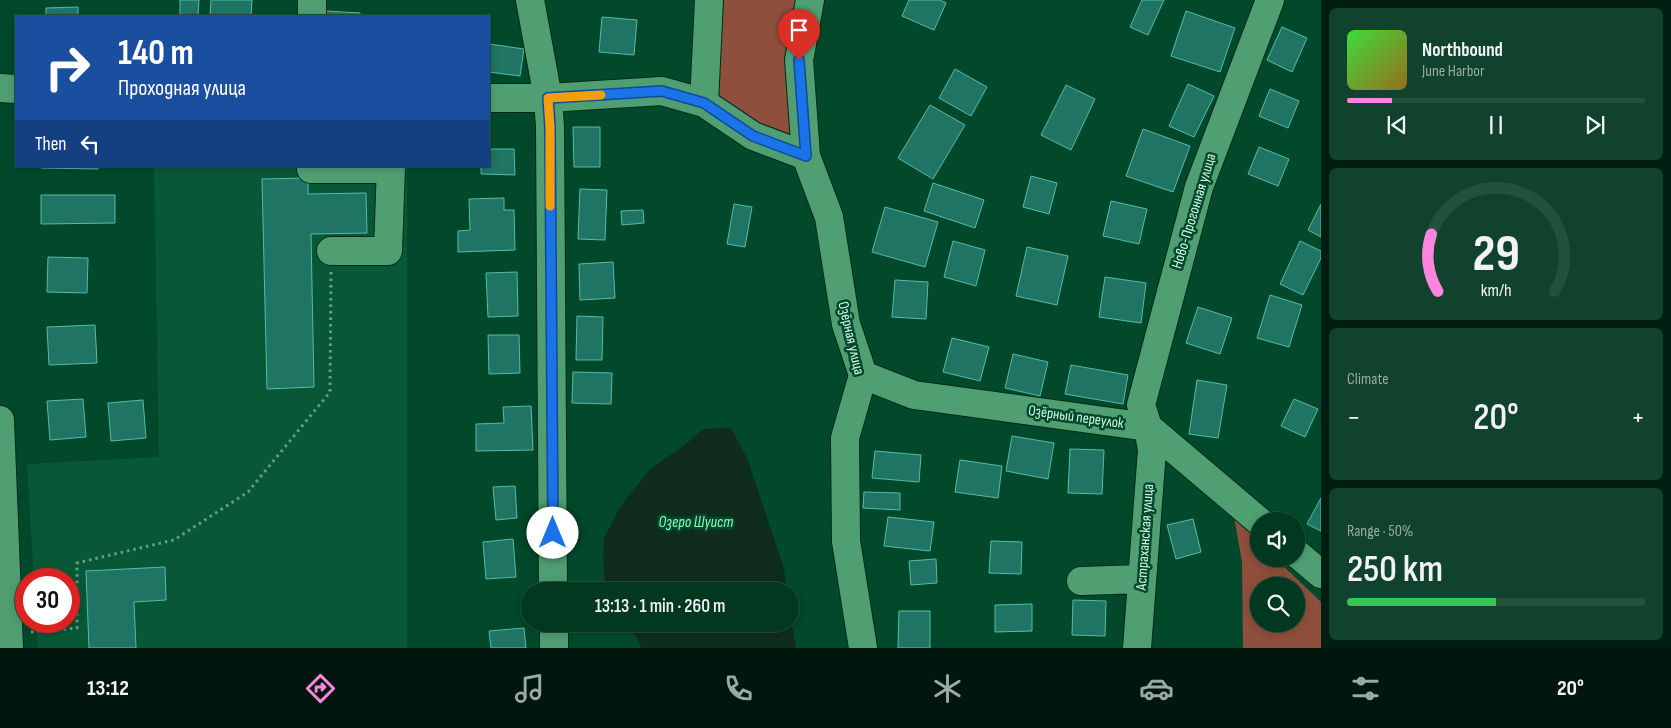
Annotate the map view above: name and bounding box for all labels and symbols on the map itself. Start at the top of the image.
pin [778,9,820,60]
street label: Ново-Прогонная улица [1167,151,1221,271]
street label: Озёрная улица [833,299,869,377]
street label: Озёрный переулок [1027,401,1125,433]
street label: Астраханская улица [1132,483,1158,592]
position arrow [526,506,578,558]
water label: Озеро Шуист [659,513,733,532]
speed limit sign: 30 [15,568,80,633]

